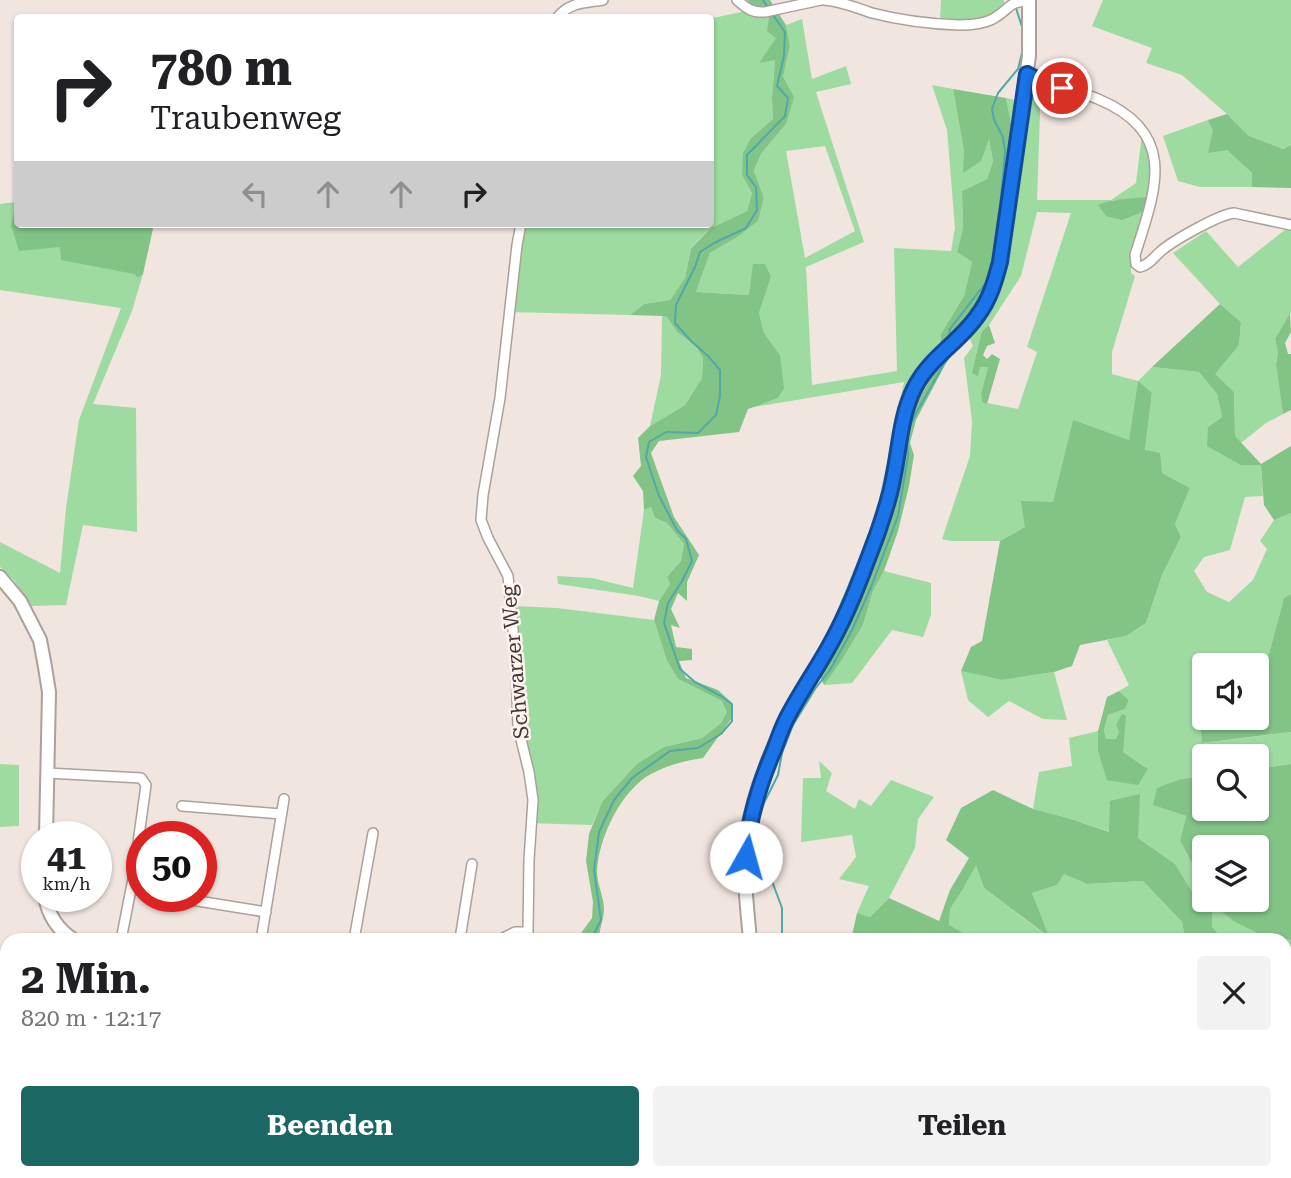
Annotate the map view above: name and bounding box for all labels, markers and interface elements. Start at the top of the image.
text: 780 m [150,40,292,97]
icon: right [35,42,126,133]
pin [1032,58,1092,118]
icon: arrive [1043,69,1081,107]
text: Traubenweg [150,99,341,137]
icon: left [236,175,274,213]
icon: ahead [309,175,347,213]
icon: ahead [382,175,420,213]
icon: right [455,175,493,213]
street label: Schwarzer Weg [496,584,534,740]
map controls [1192,653,1269,912]
button: sound [1192,653,1269,730]
button: search [1192,744,1269,821]
position arrow [709,820,783,894]
speed limit sign: 50 [126,821,217,912]
button: layers [1192,835,1269,912]
text: 41 [47,837,86,878]
text: km/h [42,873,91,894]
text: 2 Min. [21,954,151,1003]
button: close [1197,956,1271,1030]
text: 820 m · 12:17 [21,1005,161,1032]
button: Beenden [21,1086,639,1166]
button: Teilen [653,1086,1271,1166]

